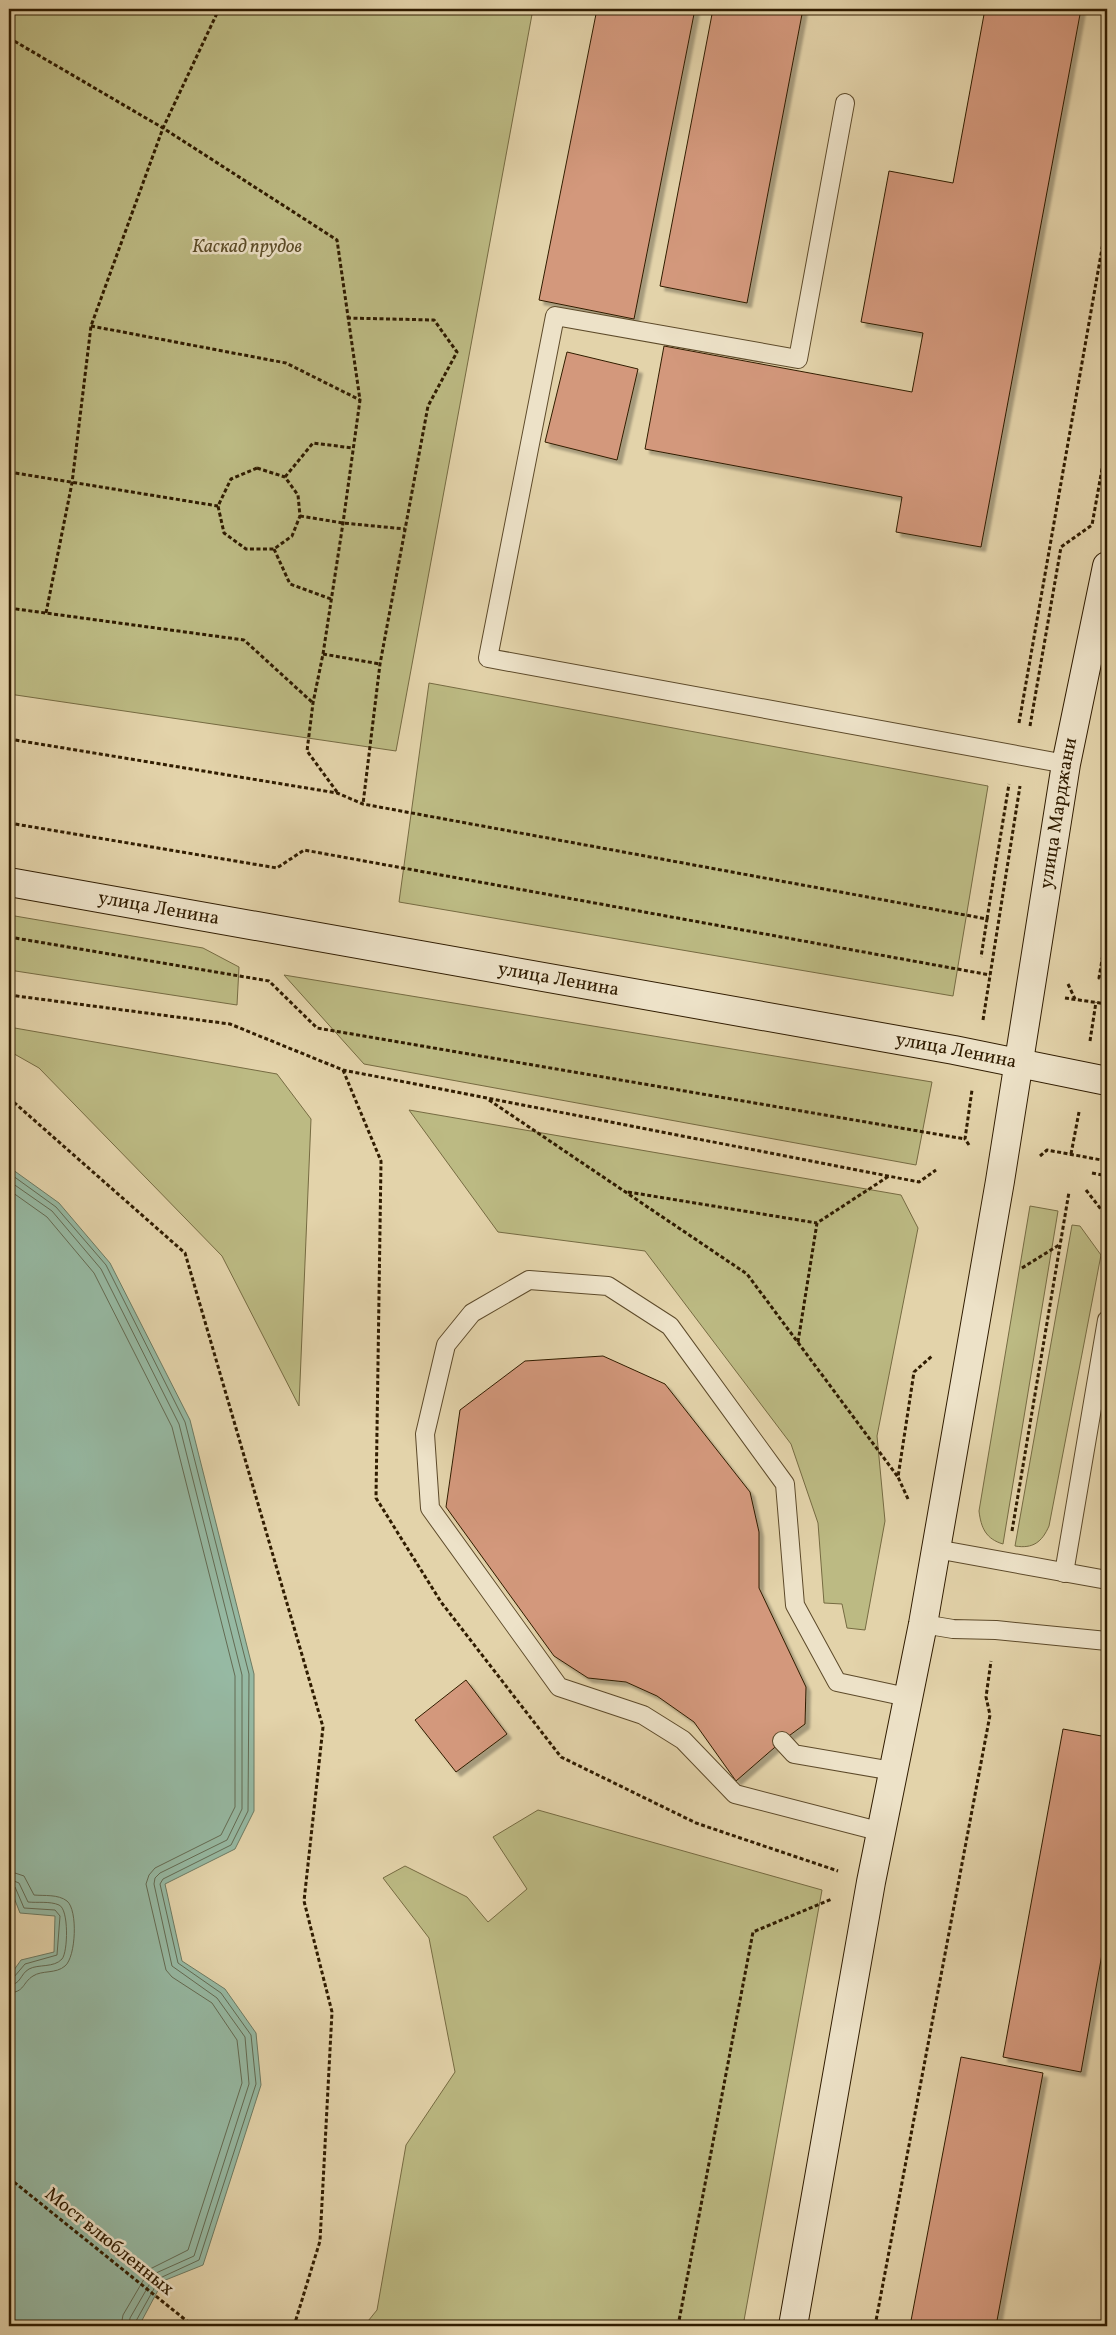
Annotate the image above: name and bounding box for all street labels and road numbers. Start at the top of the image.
street label: улица Марджани [1033,735,1084,891]
street label: улица Ленина [96,885,221,932]
street label: улица Ленина [496,956,621,1003]
street label: улица Ленина [893,1027,1019,1075]
street label: Мост влюбленных [39,2182,179,2302]

